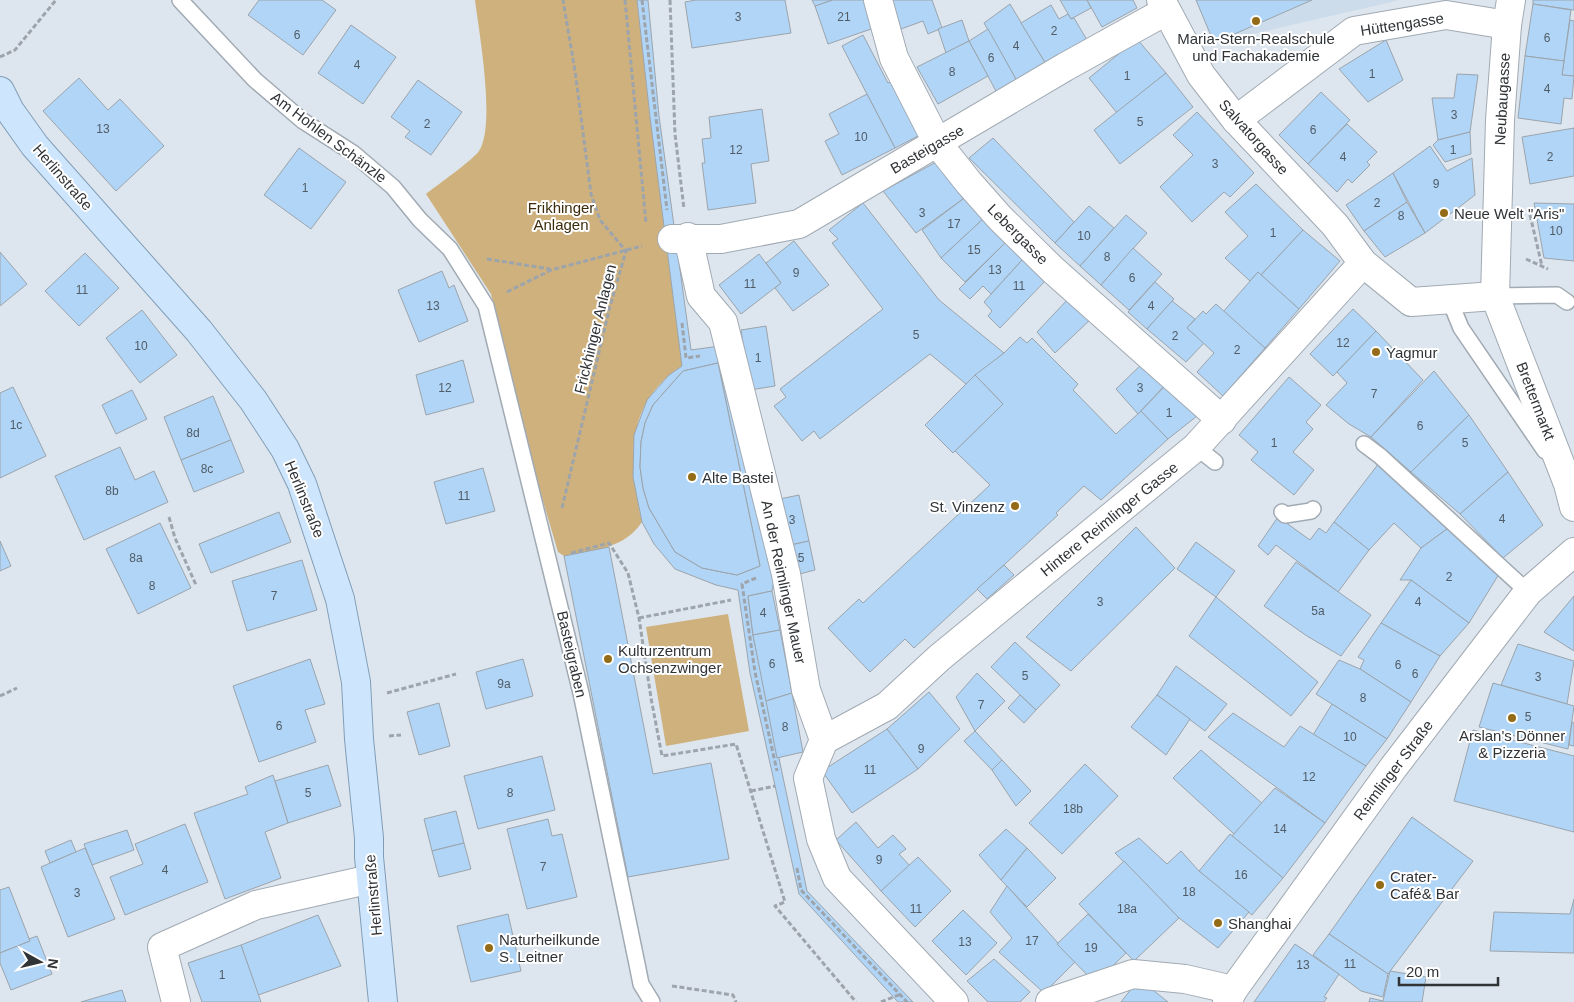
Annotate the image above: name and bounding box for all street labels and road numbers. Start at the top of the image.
street label: Hüttengasse [1359,9,1445,39]
street label: Neubaugasse [1491,52,1513,146]
street label: Am Hohlen Schänzle [268,88,390,186]
street label: Salvatorgasse [1216,96,1292,178]
street label: Basteigasse [887,121,967,177]
street label: Herlinstraße [30,141,96,213]
street label: Lebergasse [984,200,1052,268]
street label: Frickhinger Anlagen [571,263,619,395]
street label: Brettermarkt [1513,359,1559,443]
street label: Herlinstraße [282,458,328,540]
street label: Hintere Reimlinger Gasse [1037,458,1181,580]
street label: An der Reimlinger Mauer [758,499,810,665]
street label: Basteigraben [554,609,590,699]
street label: Reimlinger Straße [1350,717,1436,823]
street label: Herlinstraße [361,854,385,936]

